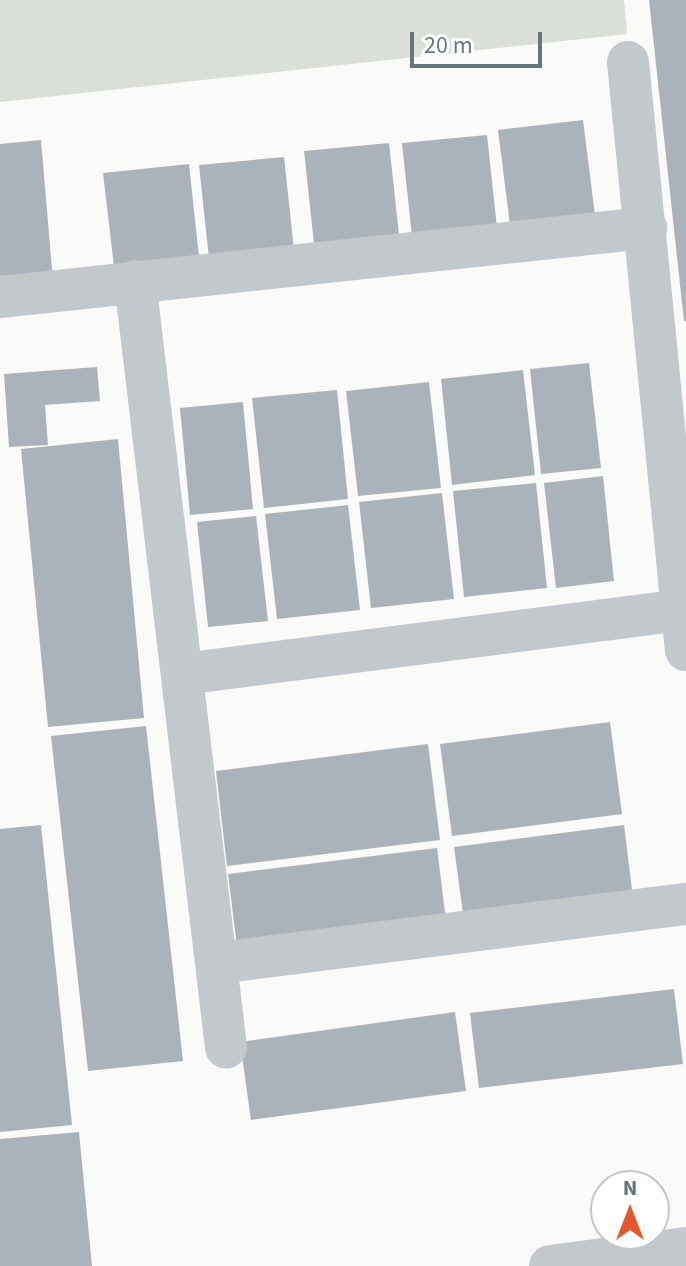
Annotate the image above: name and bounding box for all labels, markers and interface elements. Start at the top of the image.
scale bar [414,16,546,66]
text: 20 m [424,28,473,63]
north arrow [590,1170,670,1250]
text: N [623,1172,637,1204]

